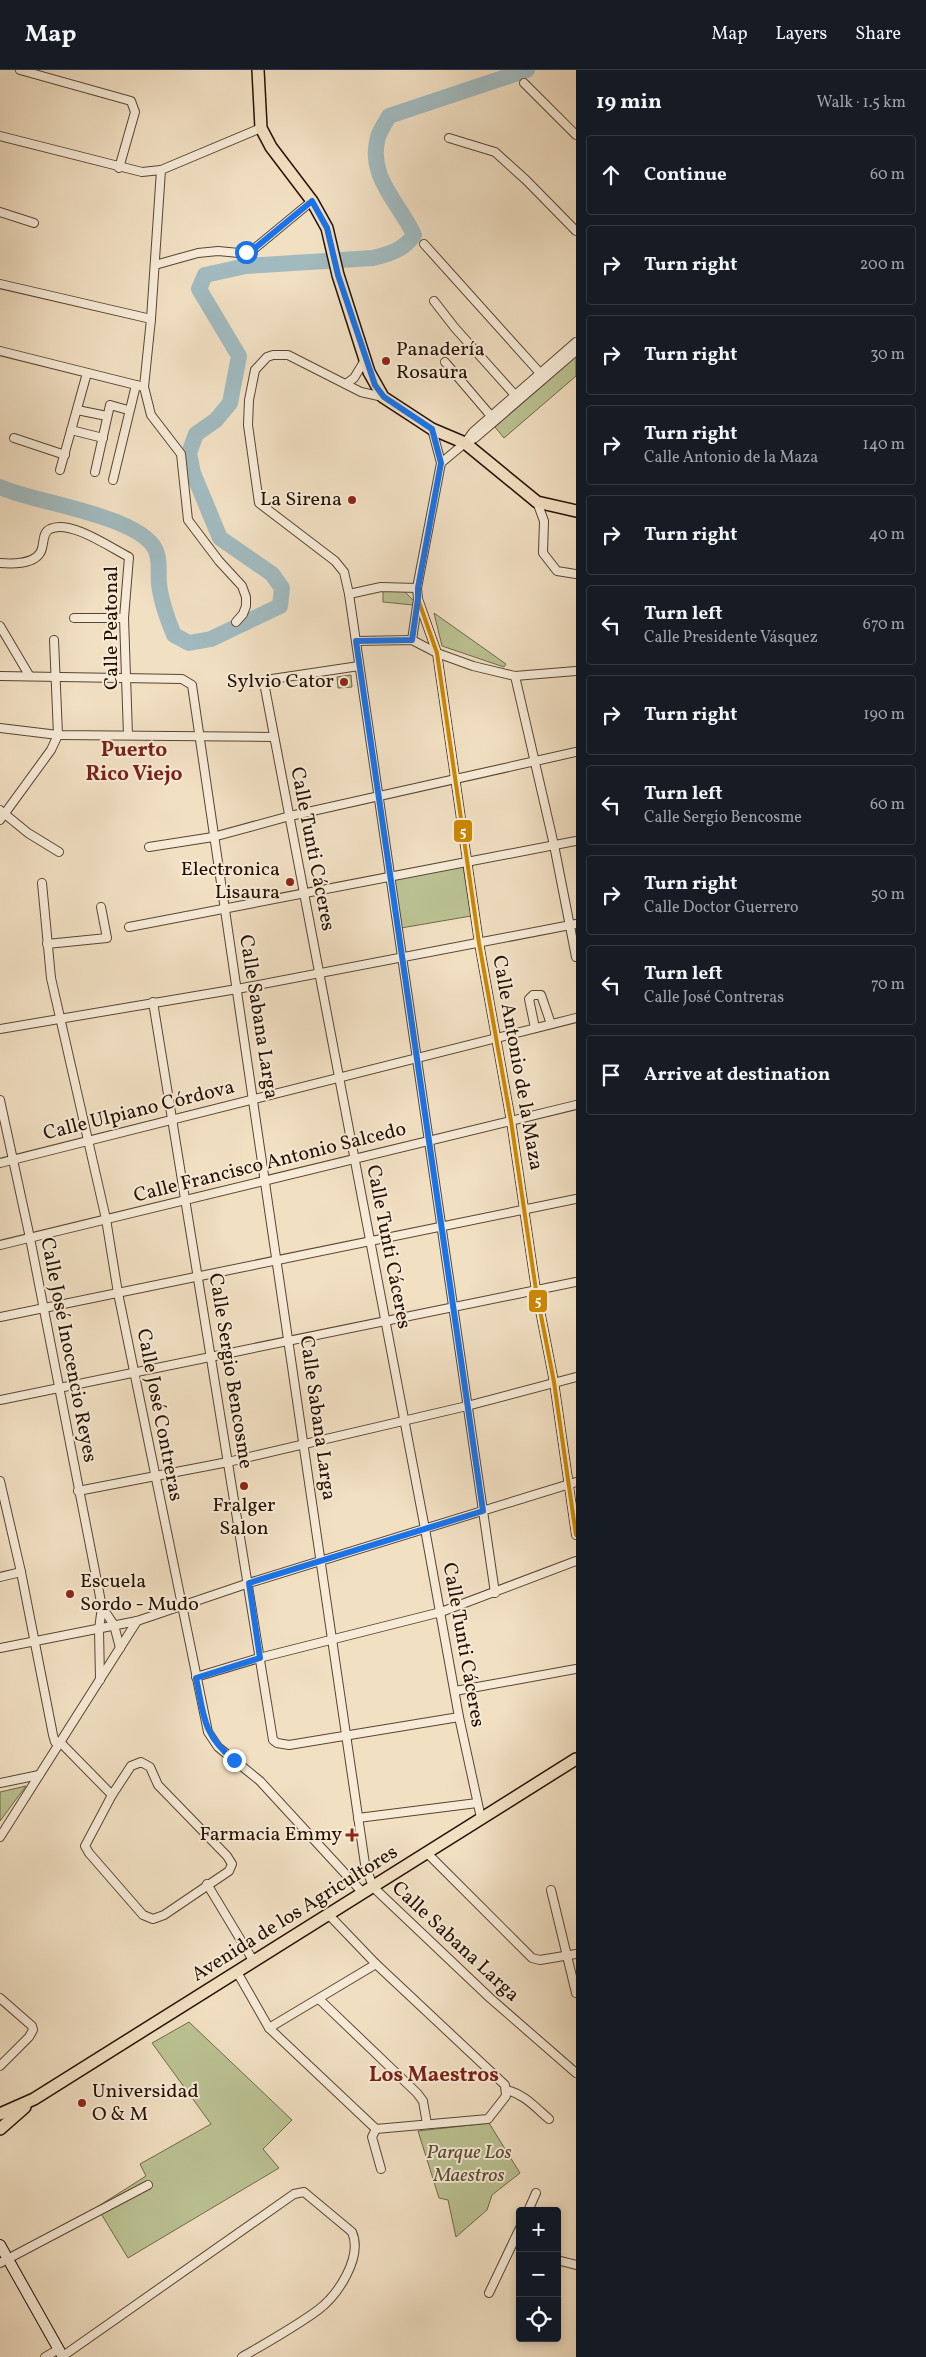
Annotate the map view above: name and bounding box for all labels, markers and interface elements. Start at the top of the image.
text: Map [25,18,76,52]
text: Map [711,22,747,47]
text: Layers [775,22,827,47]
text: Share [855,22,901,47]
text: 19 min [596,88,662,117]
text: Walk · 1.5 km [817,92,906,114]
icon: ahead [597,161,625,189]
text: Continue [644,162,727,188]
text: 60 m [870,164,905,186]
route start [235,241,258,264]
icon: right [597,251,625,279]
text: Turn right [644,252,737,278]
text: 200 m [860,254,905,276]
place label: Panadería Rosaura [396,336,485,387]
icon: right [597,341,625,369]
text: Turn right [644,342,737,368]
text: 30 m [870,344,905,366]
marker: Panadería Rosaura [380,355,392,367]
text: Turn right [644,421,737,447]
icon: right [597,431,625,459]
text: 140 m [863,434,905,456]
text: Calle Antonio de la Maza [644,447,818,469]
place label: La Sirena [260,486,342,514]
marker: La Sirena [346,494,358,506]
icon: right [597,521,625,549]
text: Turn right [644,522,737,548]
text: 40 m [869,524,905,546]
street label: Calle Peatonal [98,566,126,690]
text: Turn left [644,601,723,627]
icon: left [597,611,625,639]
text: 670 m [863,614,905,636]
text: Calle Presidente Vásquez [644,627,818,649]
place label: Sylvio Cator [226,668,334,696]
marker: Sylvio Cator [338,676,350,688]
icon: right [597,701,625,729]
text: Turn right [644,702,737,728]
text: 190 m [863,704,905,726]
district label: Puerto Rico Viejo [85,736,183,789]
street label: Calle Tunti Cáceres [282,765,342,933]
text: Turn left [644,781,723,807]
icon: left [597,791,625,819]
text: 60 m [870,794,905,816]
text: Calle Sergio Bencosme [644,807,802,829]
line badge: 5 [453,819,473,843]
text: 5 [460,823,467,842]
place label: Electronica Lisaura [181,856,280,907]
text: Turn right [644,871,737,897]
marker: Electronica Lisaura [284,876,296,888]
icon: right [597,881,625,909]
text: 50 m [871,884,905,906]
text: Calle Doctor Guerrero [644,897,799,919]
street label: Calle Sabana Larga [231,933,285,1101]
street label: Calle Antonio de la Maza [484,953,550,1173]
text: Turn left [644,961,723,987]
icon: left [597,971,625,999]
text: 70 m [871,974,905,996]
text: Calle José Contreras [644,987,784,1009]
icon: arrive [597,1061,625,1089]
text: Arrive at destination [644,1062,830,1088]
street label: Calle Ulpiano Córdova [40,1074,238,1148]
street label: Calle Francisco Antonio Salcedo [131,1116,409,1210]
street label: Calle Tunti Cáceres [358,1163,418,1331]
street label: Calle José Inocencio Reyes [32,1235,104,1465]
street label: Calle Sergio Bencosme [201,1271,259,1471]
line badge: 5 [528,1289,548,1313]
text: 5 [535,1292,542,1311]
street label: Calle José Contreras [129,1326,189,1504]
street label: Calle Sabana Larga [292,1334,342,1502]
marker: Fralger Salon [238,1480,250,1492]
place label: Fralger Salon [212,1492,276,1543]
street label: Calle Tunti Cáceres [435,1560,491,1730]
place label: Escuela Sordo - Mudo [80,1568,199,1619]
marker: Escuela Sordo - Mudo [64,1588,76,1600]
route end [223,1749,246,1772]
place label: Farmacia Emmy [199,1821,342,1849]
marker: Farmacia Emmy [346,1829,358,1841]
street label: Avenida de los Agricultores [186,1839,404,1989]
street label: Calle Sabana Larga [385,1875,525,2009]
district label: Los Maestros [369,2061,499,2090]
place label: Universidad O & M [92,2078,199,2129]
marker: Universidad O & M [76,2097,88,2109]
park label: Parque Los Maestros [426,2139,512,2190]
map controls [516,2207,561,2342]
button: + [516,2207,561,2252]
button: − [516,2252,561,2297]
button: locate [516,2297,561,2342]

